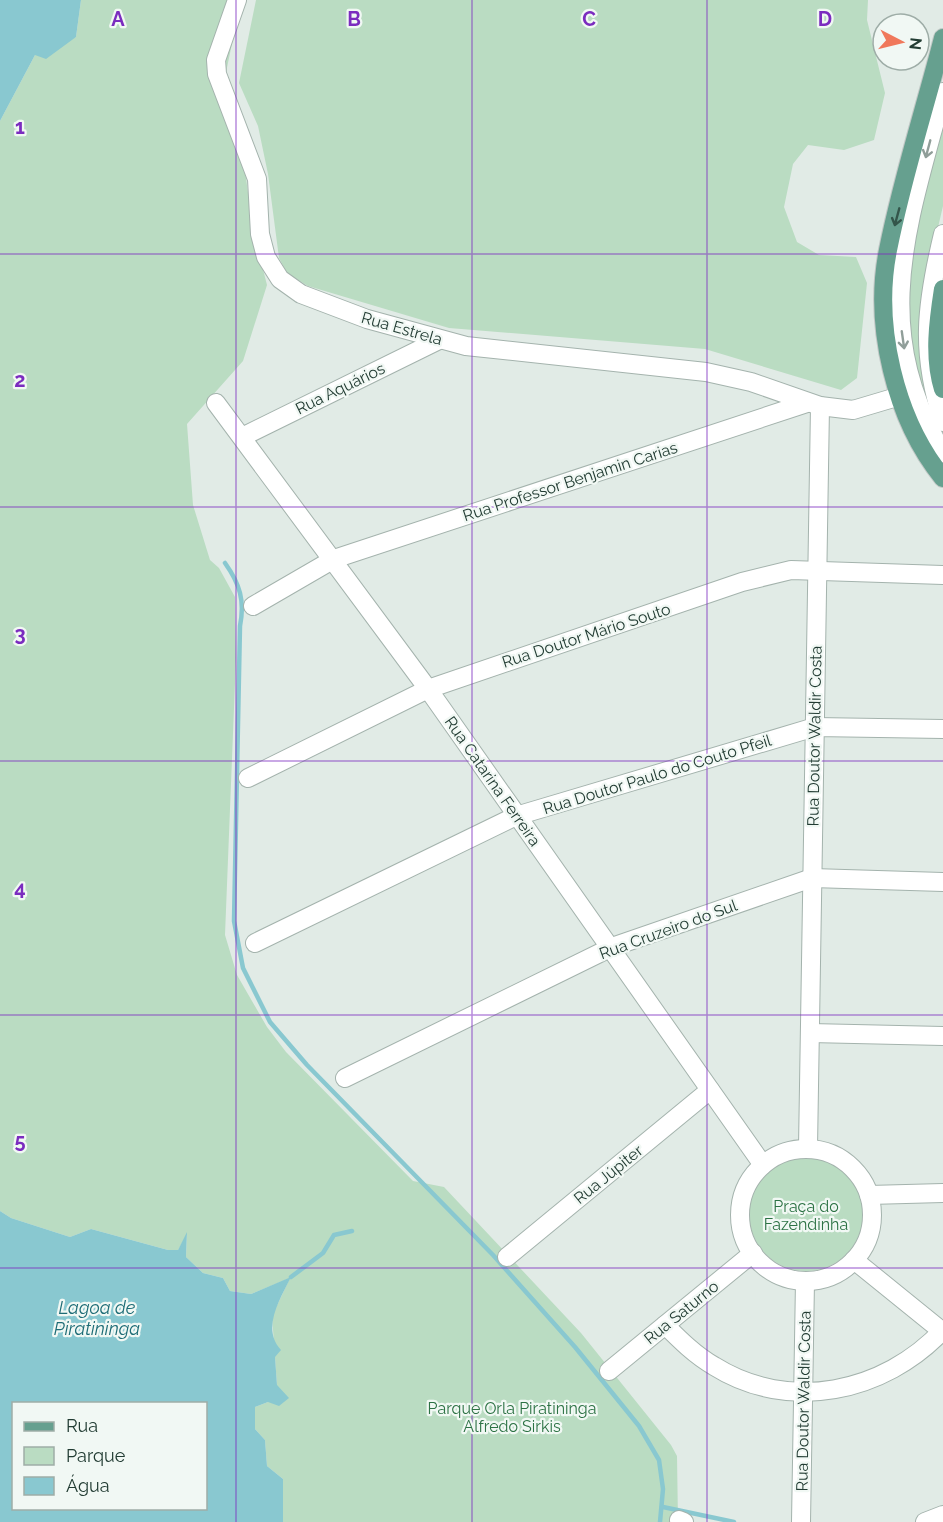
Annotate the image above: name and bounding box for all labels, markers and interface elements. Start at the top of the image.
text: A [111,7,125,31]
text: B [347,7,361,31]
text: C [582,7,596,31]
text: D [818,7,832,31]
north arrow [871,12,931,72]
text: N [905,37,926,51]
text: 1 [15,115,25,139]
one-way arrow [922,139,934,158]
one-way arrow [890,207,902,226]
street label: Rua Estrela [359,308,445,349]
one-way arrow [897,330,908,349]
street label: Rua Aquários [292,358,388,418]
text: 2 [14,368,26,392]
street label: Rua Professor Benjamin Carias [460,438,680,525]
street label: Rua Doutor Mário Souto [500,599,673,672]
text: 3 [14,622,26,646]
street label: Rua Doutor Waldir Costa [803,646,826,826]
street label: Rua Catarina Ferreira [441,713,545,850]
street label: Rua Doutor Paulo do Couto Pfeil [541,730,774,818]
text: 4 [14,876,26,900]
street label: Rua Cruzeiro do Sul [597,895,740,963]
text: 5 [14,1129,26,1153]
street label: Rua Júpiter [570,1141,647,1208]
park label: Praça do Fazendinha [764,1197,848,1234]
street label: Rua Saturno [640,1277,722,1348]
water label: Lagoa de Piratininga [54,1297,140,1339]
street label: Rua Doutor Waldir Costa [792,1311,815,1491]
park label: Parque Orla Piratininga Alfredo Sirkis [428,1399,596,1436]
legend [12,1402,207,1510]
text: Rua [66,1415,98,1436]
text: Parque [66,1445,126,1466]
text: Água [66,1474,110,1496]

